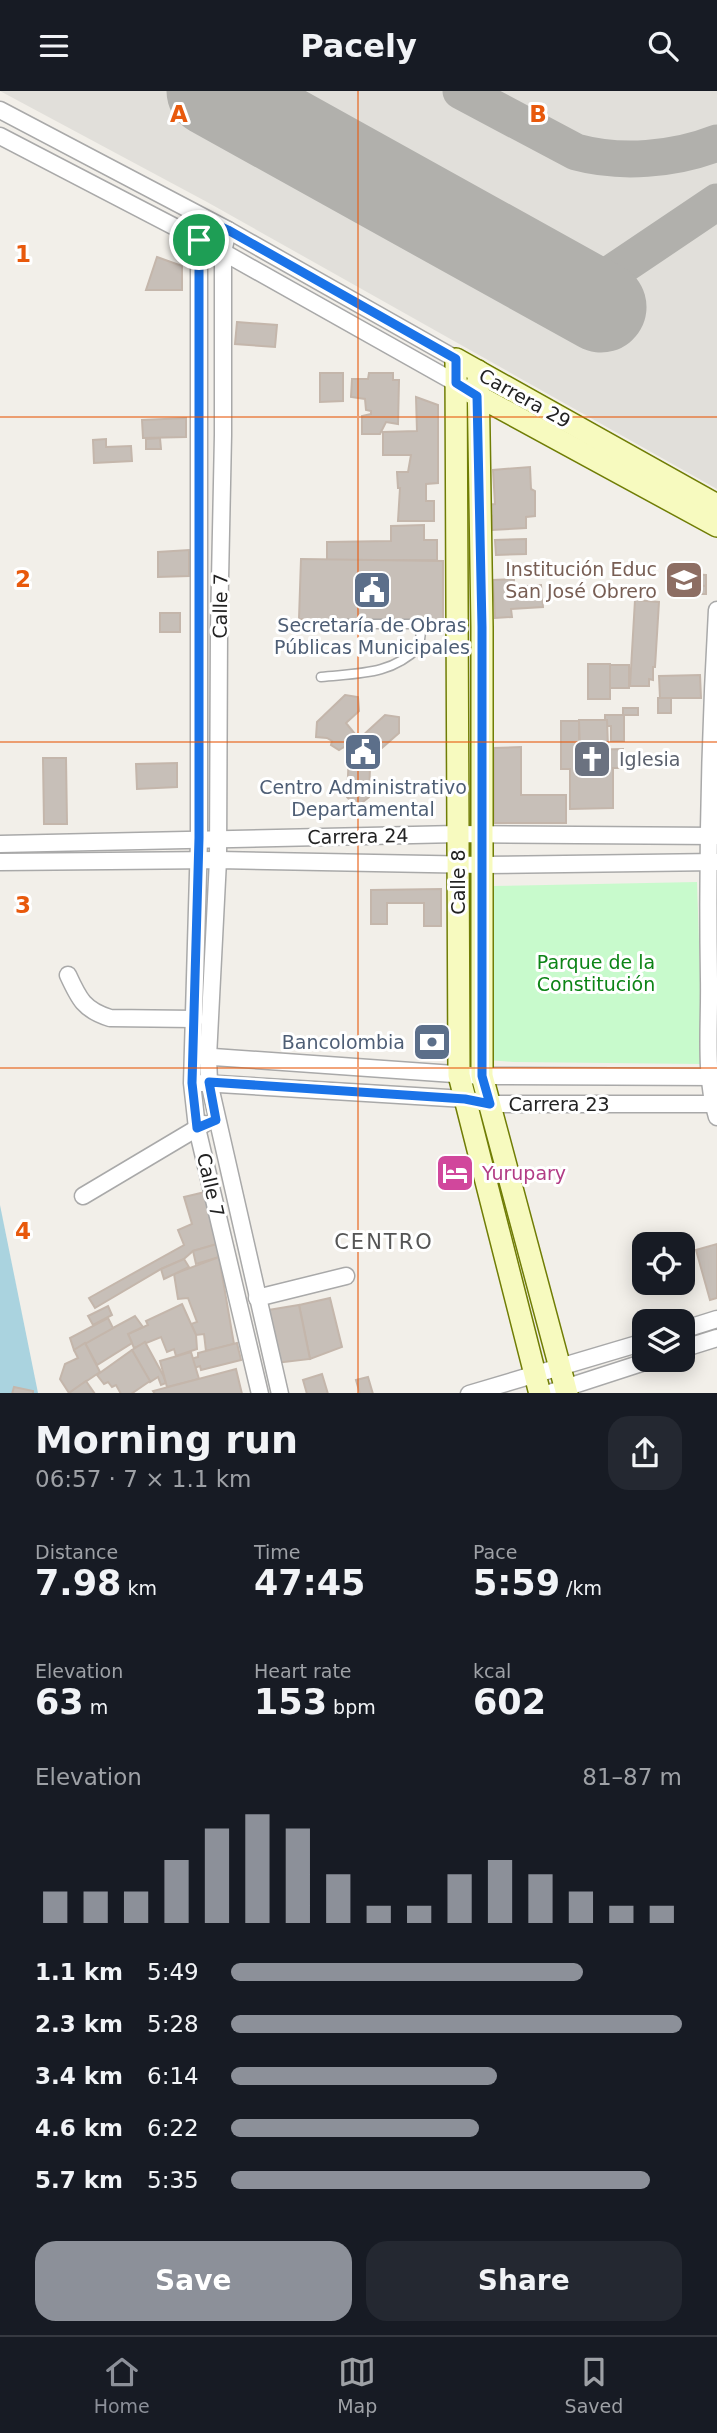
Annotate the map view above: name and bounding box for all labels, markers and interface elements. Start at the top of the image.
icon: menu [35,27,73,65]
text: Pacely [300,27,417,65]
icon: search [644,27,682,65]
text: A [170,101,188,127]
text: B [529,101,547,127]
pin [169,210,229,270]
icon: arrive [180,221,218,259]
text: 1 [15,241,31,267]
street label: Carrera 29 [475,364,575,432]
place label: Institución Educ San José Obrero [505,558,657,602]
school or university icon: Institución Educ San José Obrero [663,559,705,601]
text: 2 [15,566,31,592]
public building icon: Secretaría de Obras Públicas Municipales [351,569,393,611]
street label: Calle 7 [208,573,232,639]
place label: Secretaría de Obras Públicas Municipales [274,614,470,658]
public building icon: Centro Administrativo Departamental [342,731,384,773]
church icon: Iglesia [571,738,613,780]
place label: Iglesia [619,748,680,770]
place label: Centro Administrativo Departamental [259,776,467,820]
street label: Carrera 24 [307,824,409,848]
street label: Calle 8 [447,849,469,915]
text: 3 [15,892,31,918]
park label: Parque de la Constitución [537,951,655,995]
bank icon: Bancolombia [411,1021,453,1063]
place label: Bancolombia [282,1031,405,1053]
street label: Carrera 23 [508,1093,610,1115]
street label: Calle 7 [193,1151,229,1219]
hotel icon: Yurupary [434,1152,476,1194]
place label: Yurupary [481,1162,566,1184]
text: 4 [15,1218,31,1244]
district label: CENTRO [334,1230,434,1254]
map controls [632,1232,695,1372]
button: locate [632,1232,695,1295]
button: layers [632,1309,695,1372]
button: share [608,1416,682,1490]
text: Morning run [35,1418,298,1462]
text: 06:57 · 7 × 1.1 km [35,1466,251,1492]
text: Distance [35,1541,118,1563]
text: Time [254,1541,301,1563]
text: Pace [473,1541,517,1563]
text: 7.98 [35,1563,121,1603]
text: 47:45 [254,1563,365,1603]
text: 5:59 [473,1563,560,1603]
text: km [121,1577,157,1599]
text: /km [560,1577,602,1599]
text: Elevation [35,1660,123,1682]
text: Heart rate [254,1660,352,1682]
text: kcal [473,1660,511,1682]
text: 63 [35,1682,84,1722]
text: 153 [254,1682,327,1722]
text: 602 [473,1682,546,1722]
text: m [84,1696,108,1718]
text: bpm [327,1696,376,1718]
text: Elevation [35,1764,142,1790]
text: 81–87 m [582,1764,682,1790]
text: 1.1 km [35,1959,123,1985]
text: 5:49 [147,1959,199,1985]
text: 2.3 km [35,2011,123,2037]
text: 5:28 [147,2011,199,2037]
text: 3.4 km [35,2063,123,2089]
text: 6:14 [147,2063,199,2089]
text: 4.6 km [35,2115,123,2141]
text: 6:22 [147,2115,199,2141]
text: 5.7 km [35,2167,123,2193]
text: 5:35 [147,2167,199,2193]
button: Save [35,2241,352,2321]
button: Share [366,2241,682,2321]
tab: Home [94,2353,150,2417]
tab: Map [337,2353,377,2417]
tab: Saved [565,2353,623,2417]

